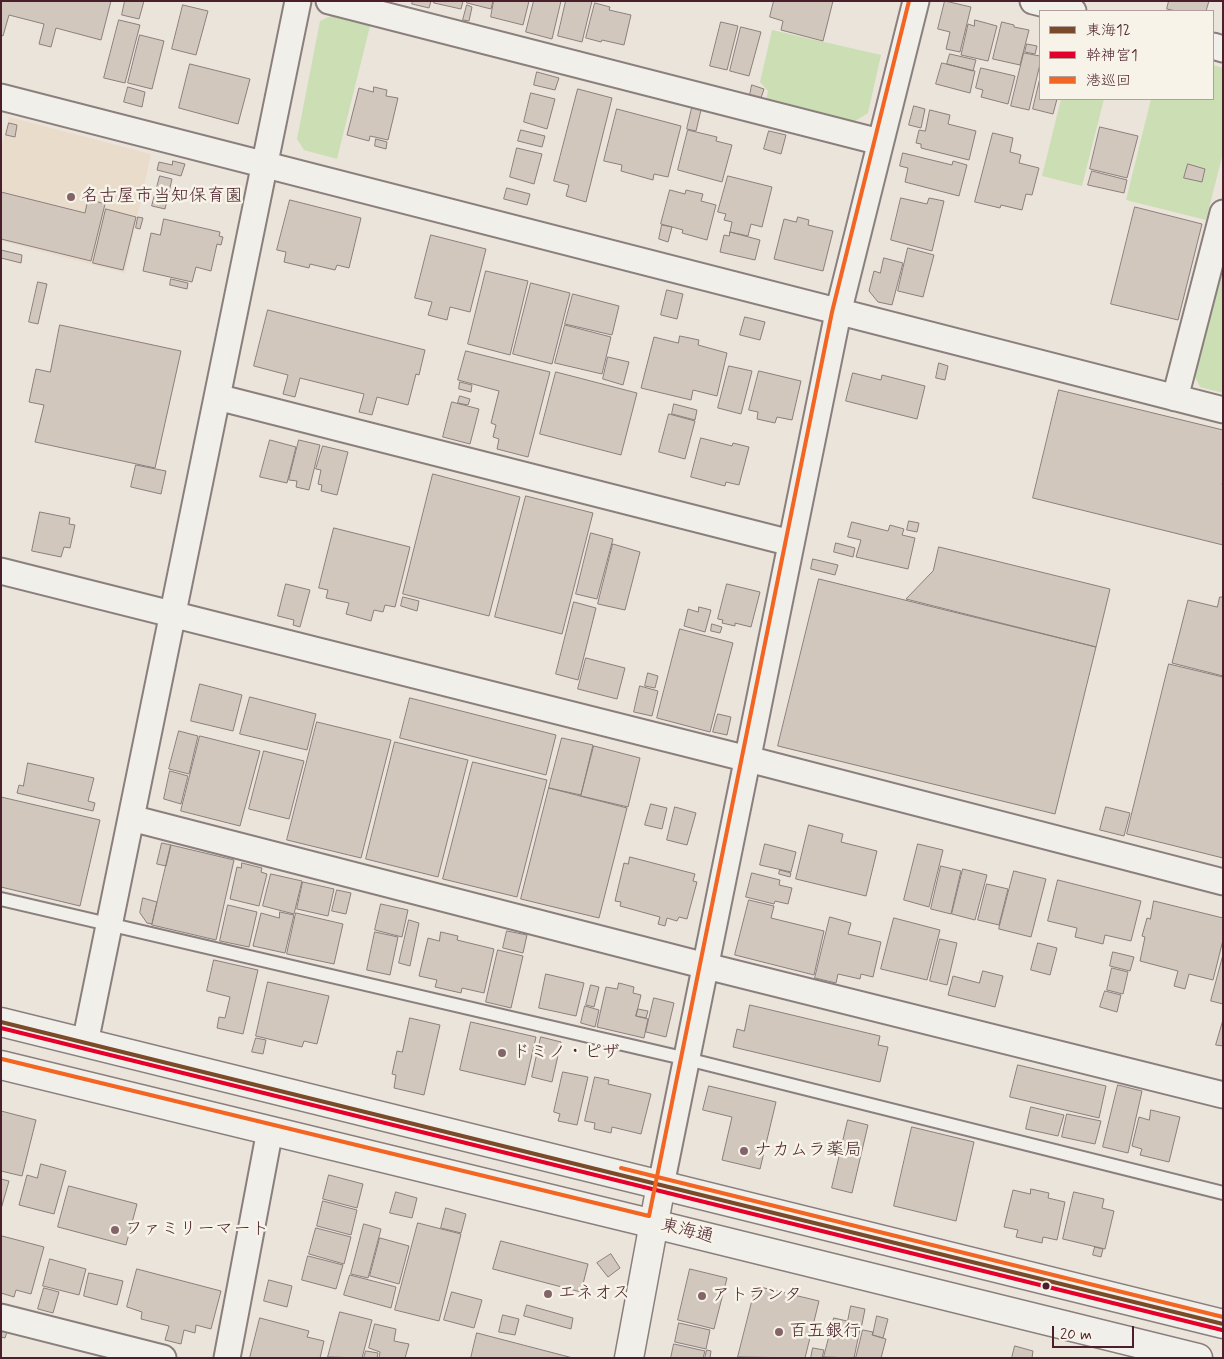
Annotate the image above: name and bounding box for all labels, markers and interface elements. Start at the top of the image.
legend [1039,10,1214,100]
text: 東海12 [1086,21,1131,41]
text: 幹神宮1 [1086,46,1138,66]
text: 港巡回 [1086,71,1131,91]
place label: 名古屋市当知保育園 [81,186,243,208]
marker: 名古屋市当知保育園 [65,191,77,203]
place label: ドミノ・ピザ [512,1042,620,1064]
marker: ドミノ・ピザ [496,1047,508,1059]
place label: ナカムラ薬局 [754,1140,862,1162]
marker: ナカムラ薬局 [738,1145,750,1157]
street label: 東海通 [658,1215,716,1249]
place label: ファミリーマート [125,1219,269,1241]
marker: ファミリーマート [109,1224,121,1236]
unlabelled marker [1041,1281,1051,1291]
place label: エネオス [558,1283,630,1305]
place label: アトランタ [712,1285,802,1307]
marker: エネオス [542,1288,554,1300]
marker: アトランタ [696,1290,708,1302]
scale bar [1054,1316,1136,1348]
place label: 百五銀行 [789,1321,861,1343]
text: 20 m [1060,1325,1092,1345]
marker: 百五銀行 [773,1326,785,1338]

